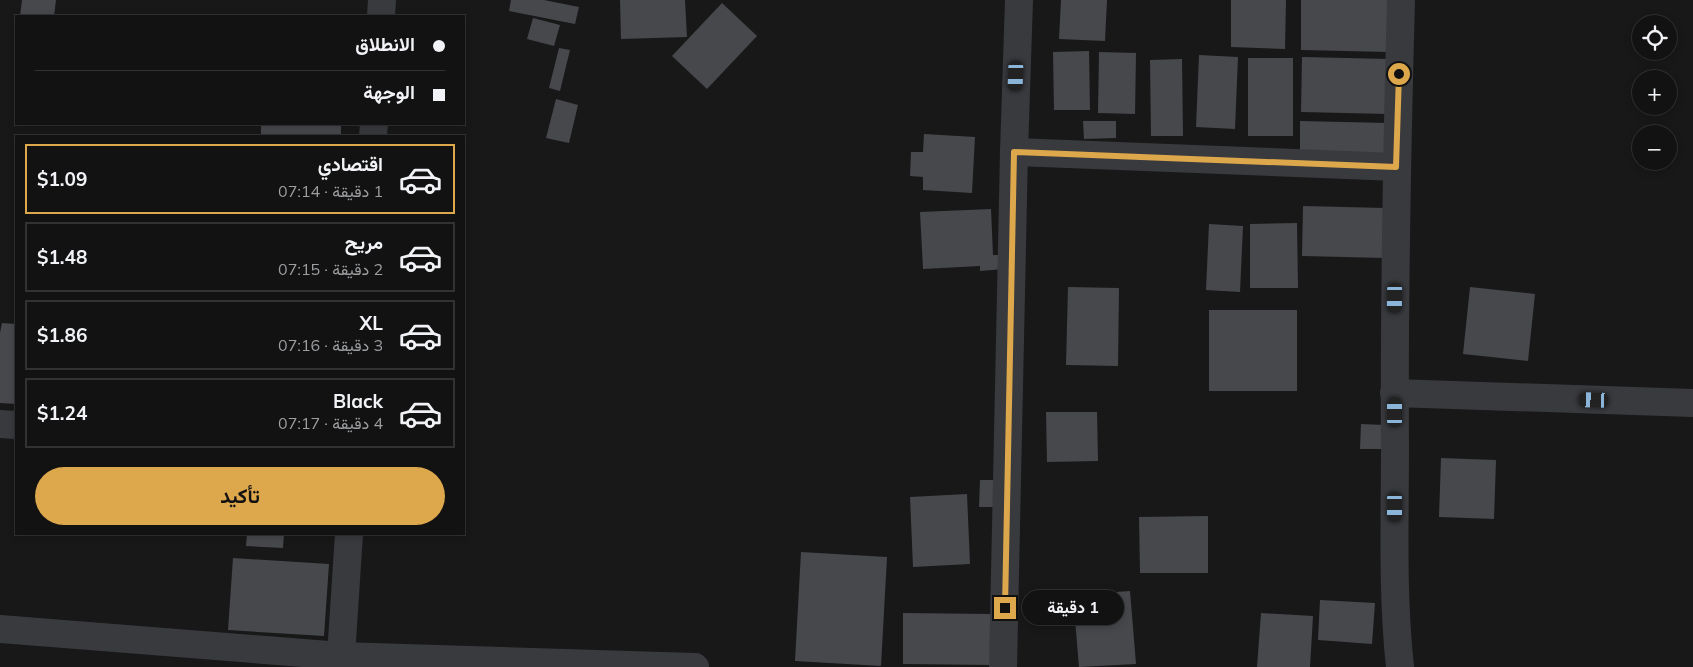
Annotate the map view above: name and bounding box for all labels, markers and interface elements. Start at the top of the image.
map controls [1632,15,1677,170]
button: locate [1632,15,1677,60]
text: الانطلاق [355,32,415,56]
car [1007,61,1024,91]
route start [1388,63,1410,85]
button: + [1632,70,1677,115]
text: الوجهة [363,80,415,104]
button: − [1632,125,1677,170]
text: اقتصادي [318,152,383,176]
icon: car [398,157,443,202]
text: $1.09 [37,167,87,191]
text: 1 دقيقة · 07:14 [278,181,383,201]
text: مريح [345,230,383,254]
icon: car [398,235,443,280]
text: $1.48 [37,245,87,269]
text: 2 دقيقة · 07:15 [278,259,383,279]
car [1387,283,1402,313]
text: XL [360,311,383,335]
icon: car [398,313,443,358]
text: $1.86 [37,323,87,347]
text: 3 دقيقة · 07:16 [278,335,383,355]
text: Black [333,389,383,413]
icon: car [398,391,443,436]
car [1578,392,1609,408]
car [1387,397,1402,427]
text: $1.24 [37,401,87,425]
text: 4 دقيقة · 07:17 [278,413,383,433]
button: تأكيد [35,467,445,525]
car [1387,492,1402,522]
callout: 1 دقيقة [1022,590,1125,626]
route end [994,597,1016,619]
text: 1 دقيقة [1047,597,1099,617]

